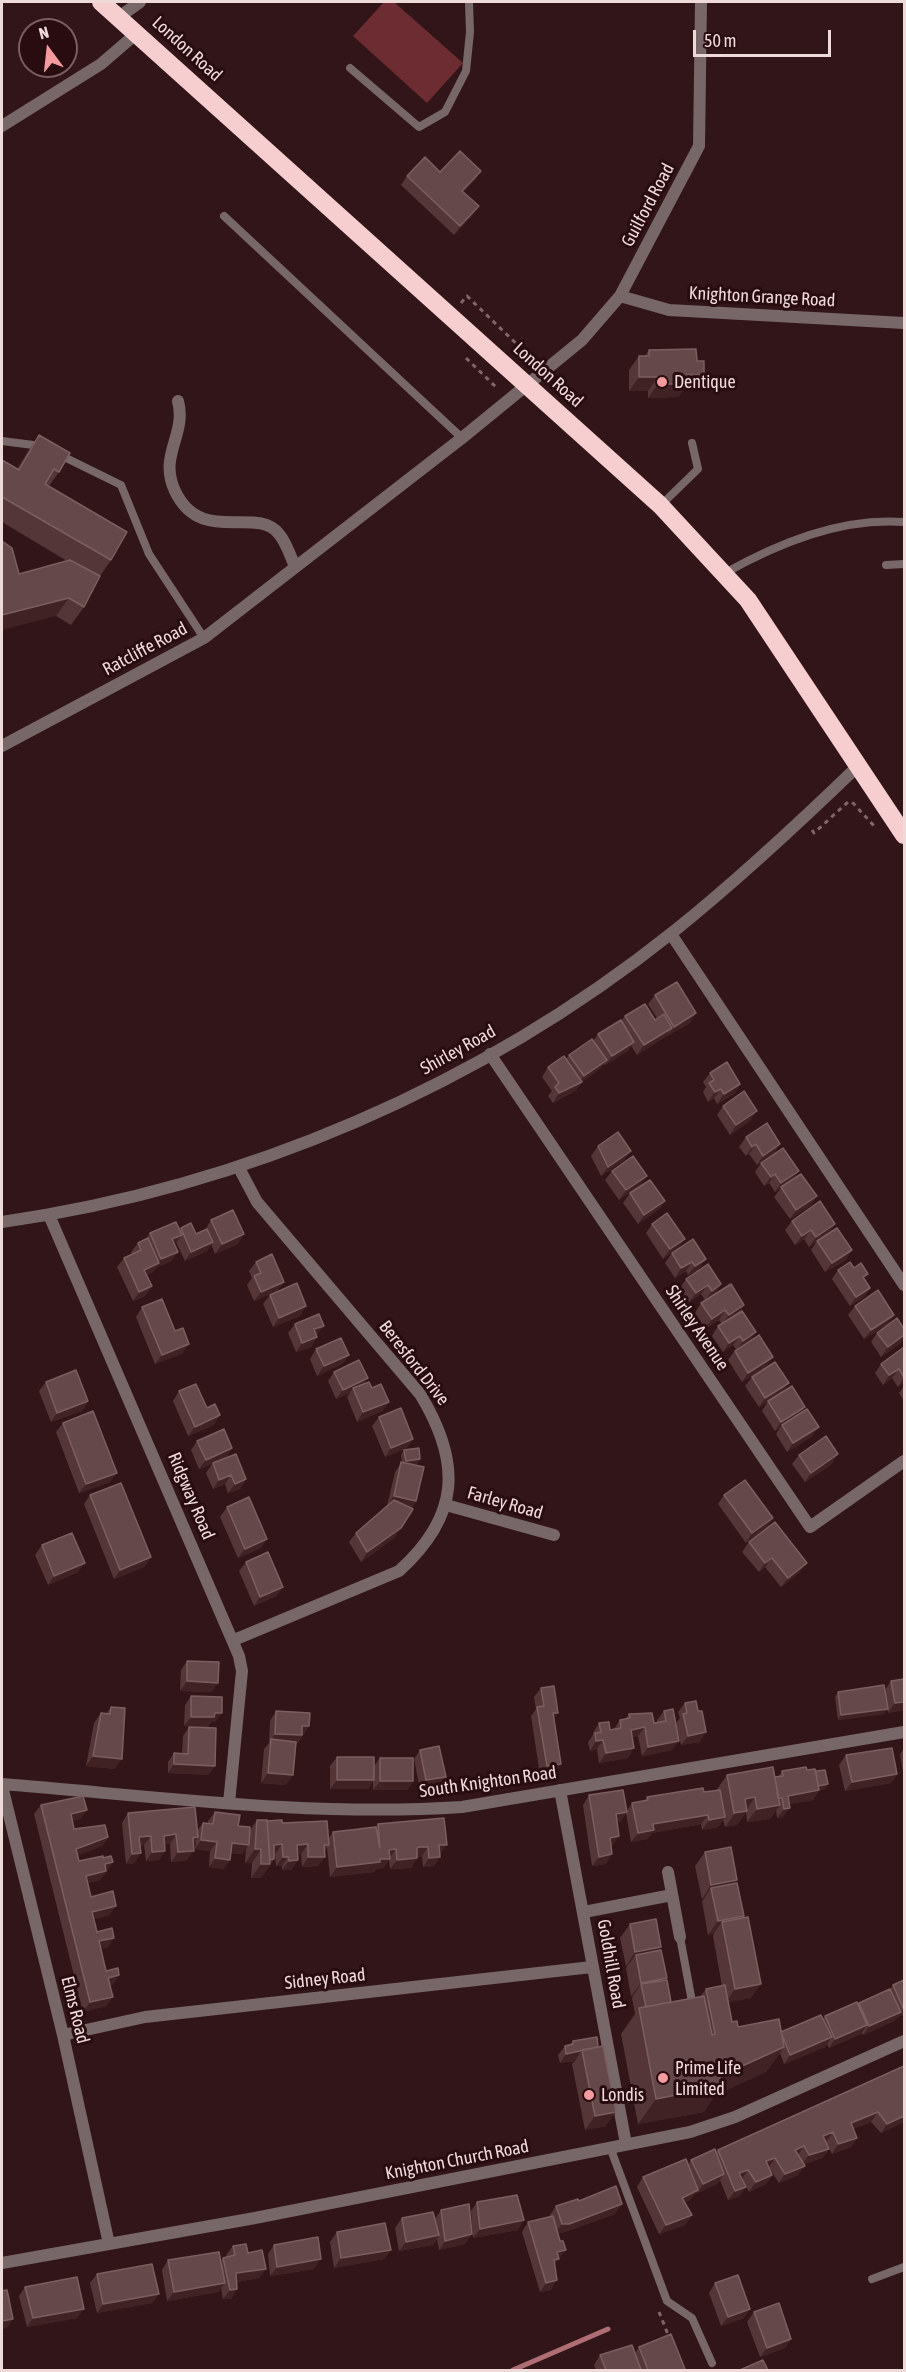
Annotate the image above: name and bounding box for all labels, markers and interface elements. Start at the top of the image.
street label: London Road [148,12,226,86]
north arrow [18,18,78,78]
scale bar [696,18,834,56]
text: N [37,23,51,42]
text: 50 m [704,30,736,51]
street label: Guilford Road [617,160,679,250]
street label: Knighton Grange Road [688,282,836,312]
street label: London Road [509,338,587,412]
place label: Dentique [674,371,736,393]
marker: Dentique [655,375,669,389]
street label: Ratcliffe Road [99,618,191,680]
street label: Shirley Road [417,1021,499,1079]
street label: Shirley Avenue [661,1281,733,1375]
street label: Beresford Drive [374,1316,454,1410]
street label: Ridgway Road [163,1449,219,1543]
street label: Farley Road [465,1482,545,1524]
street label: South Knighton Road [418,1762,558,1802]
street label: Goldhill Road [593,1918,629,2010]
street label: Sidney Road [283,1964,367,1994]
street label: Elms Road [56,1974,94,2046]
place label: Prime Life Limited [675,2057,741,2100]
marker: Prime Life Limited [656,2071,670,2085]
place label: Londis [601,2084,644,2106]
marker: Londis [582,2088,596,2102]
street label: Knighton Church Road [383,2135,531,2185]

